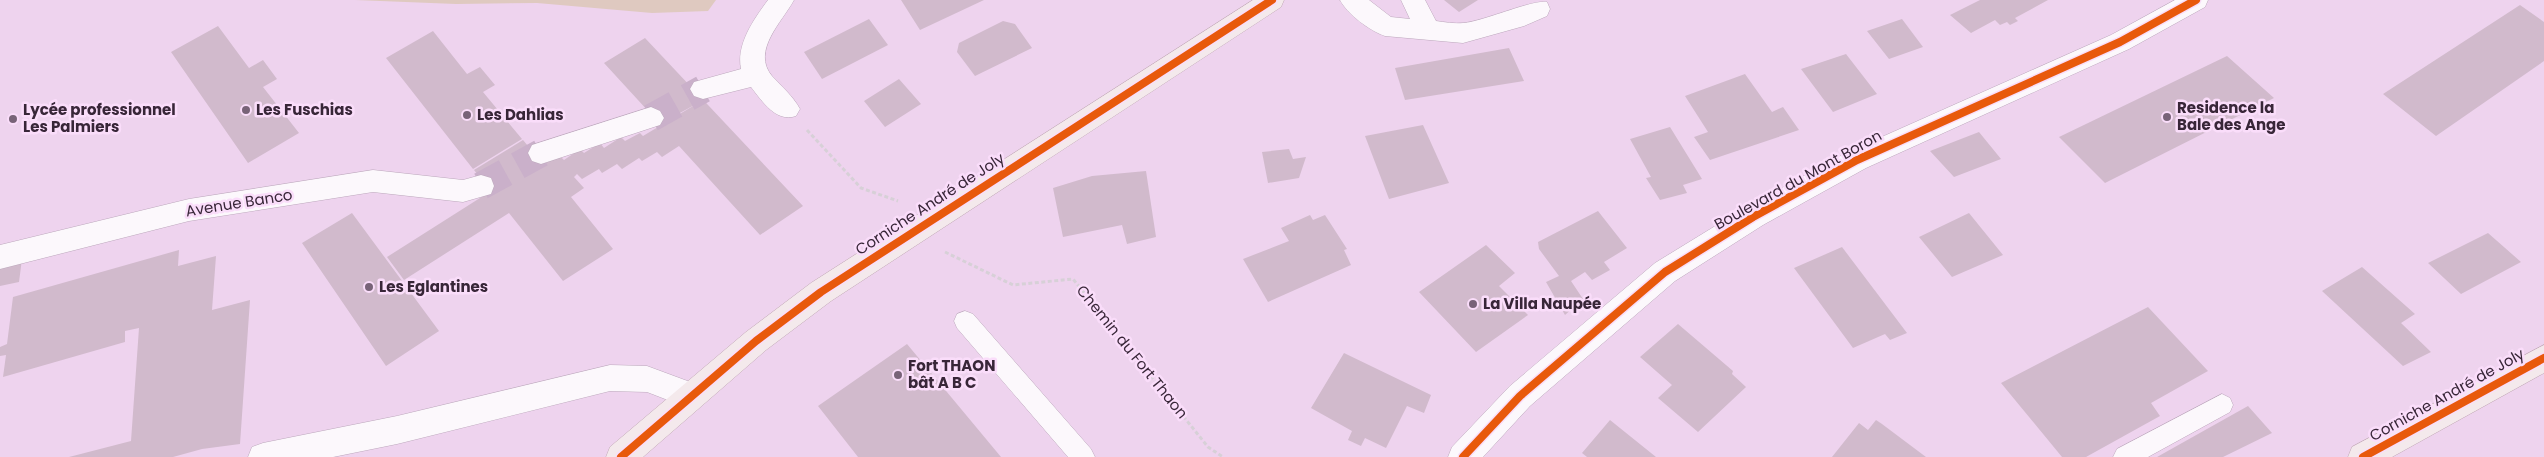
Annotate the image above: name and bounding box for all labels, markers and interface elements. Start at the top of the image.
place label: Residence la Bale des Ange [2177,97,2285,135]
place label: Lycée professionnel Les Palmiers [23,99,176,137]
place label: Les Fuschias [256,99,353,120]
marker: Les Fuschias [240,104,252,116]
place label: Les Dahlias [477,104,564,125]
marker: Les Dahlias [461,109,473,121]
marker: Residence la Bale des Ange [2161,111,2173,123]
marker: Lycée professionnel Les Palmiers [7,113,19,125]
street label: Boulevard du Mont Boron [1710,125,1885,234]
street label: Corniche André de Joly [851,147,1009,260]
street label: Avenue Banco [184,184,294,221]
place label: Les Eglantines [379,276,488,297]
street label: Chemin du Fort Thaon [1072,280,1193,423]
marker: Les Eglantines [363,281,375,293]
place label: La Villa Naupée [1483,293,1601,314]
marker: La Villa Naupée [1467,298,1479,310]
street label: Corniche André de Joly [2366,343,2528,446]
place label: Fort THAON bât A B C [908,355,995,393]
marker: Fort THAON bât A B C [892,369,904,381]

